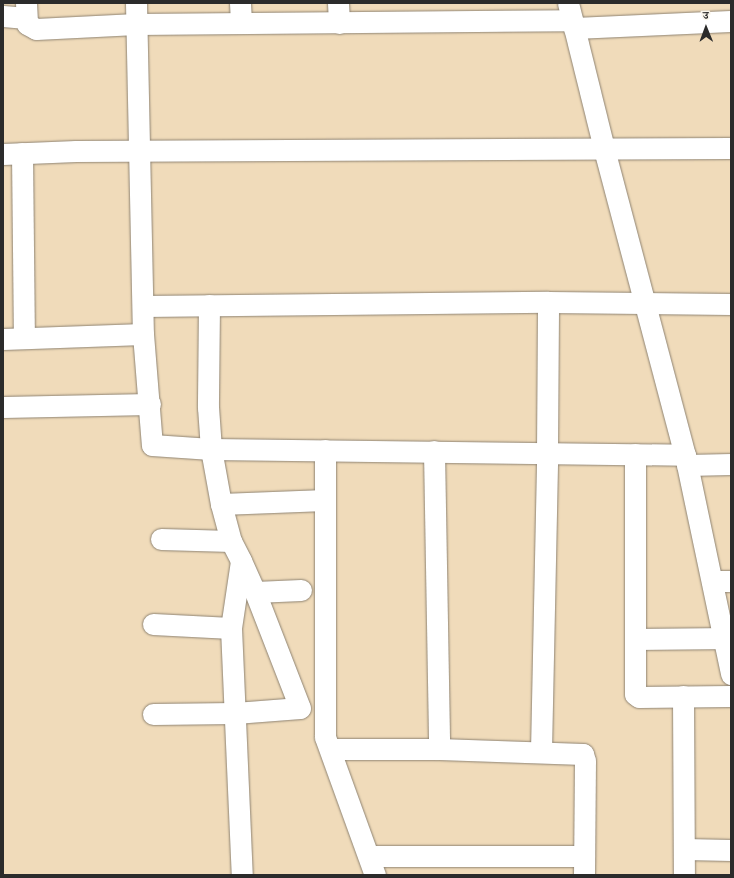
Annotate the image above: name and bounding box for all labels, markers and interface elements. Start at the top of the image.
north arrow [686,8,726,48]
text: उ [703,9,709,23]

